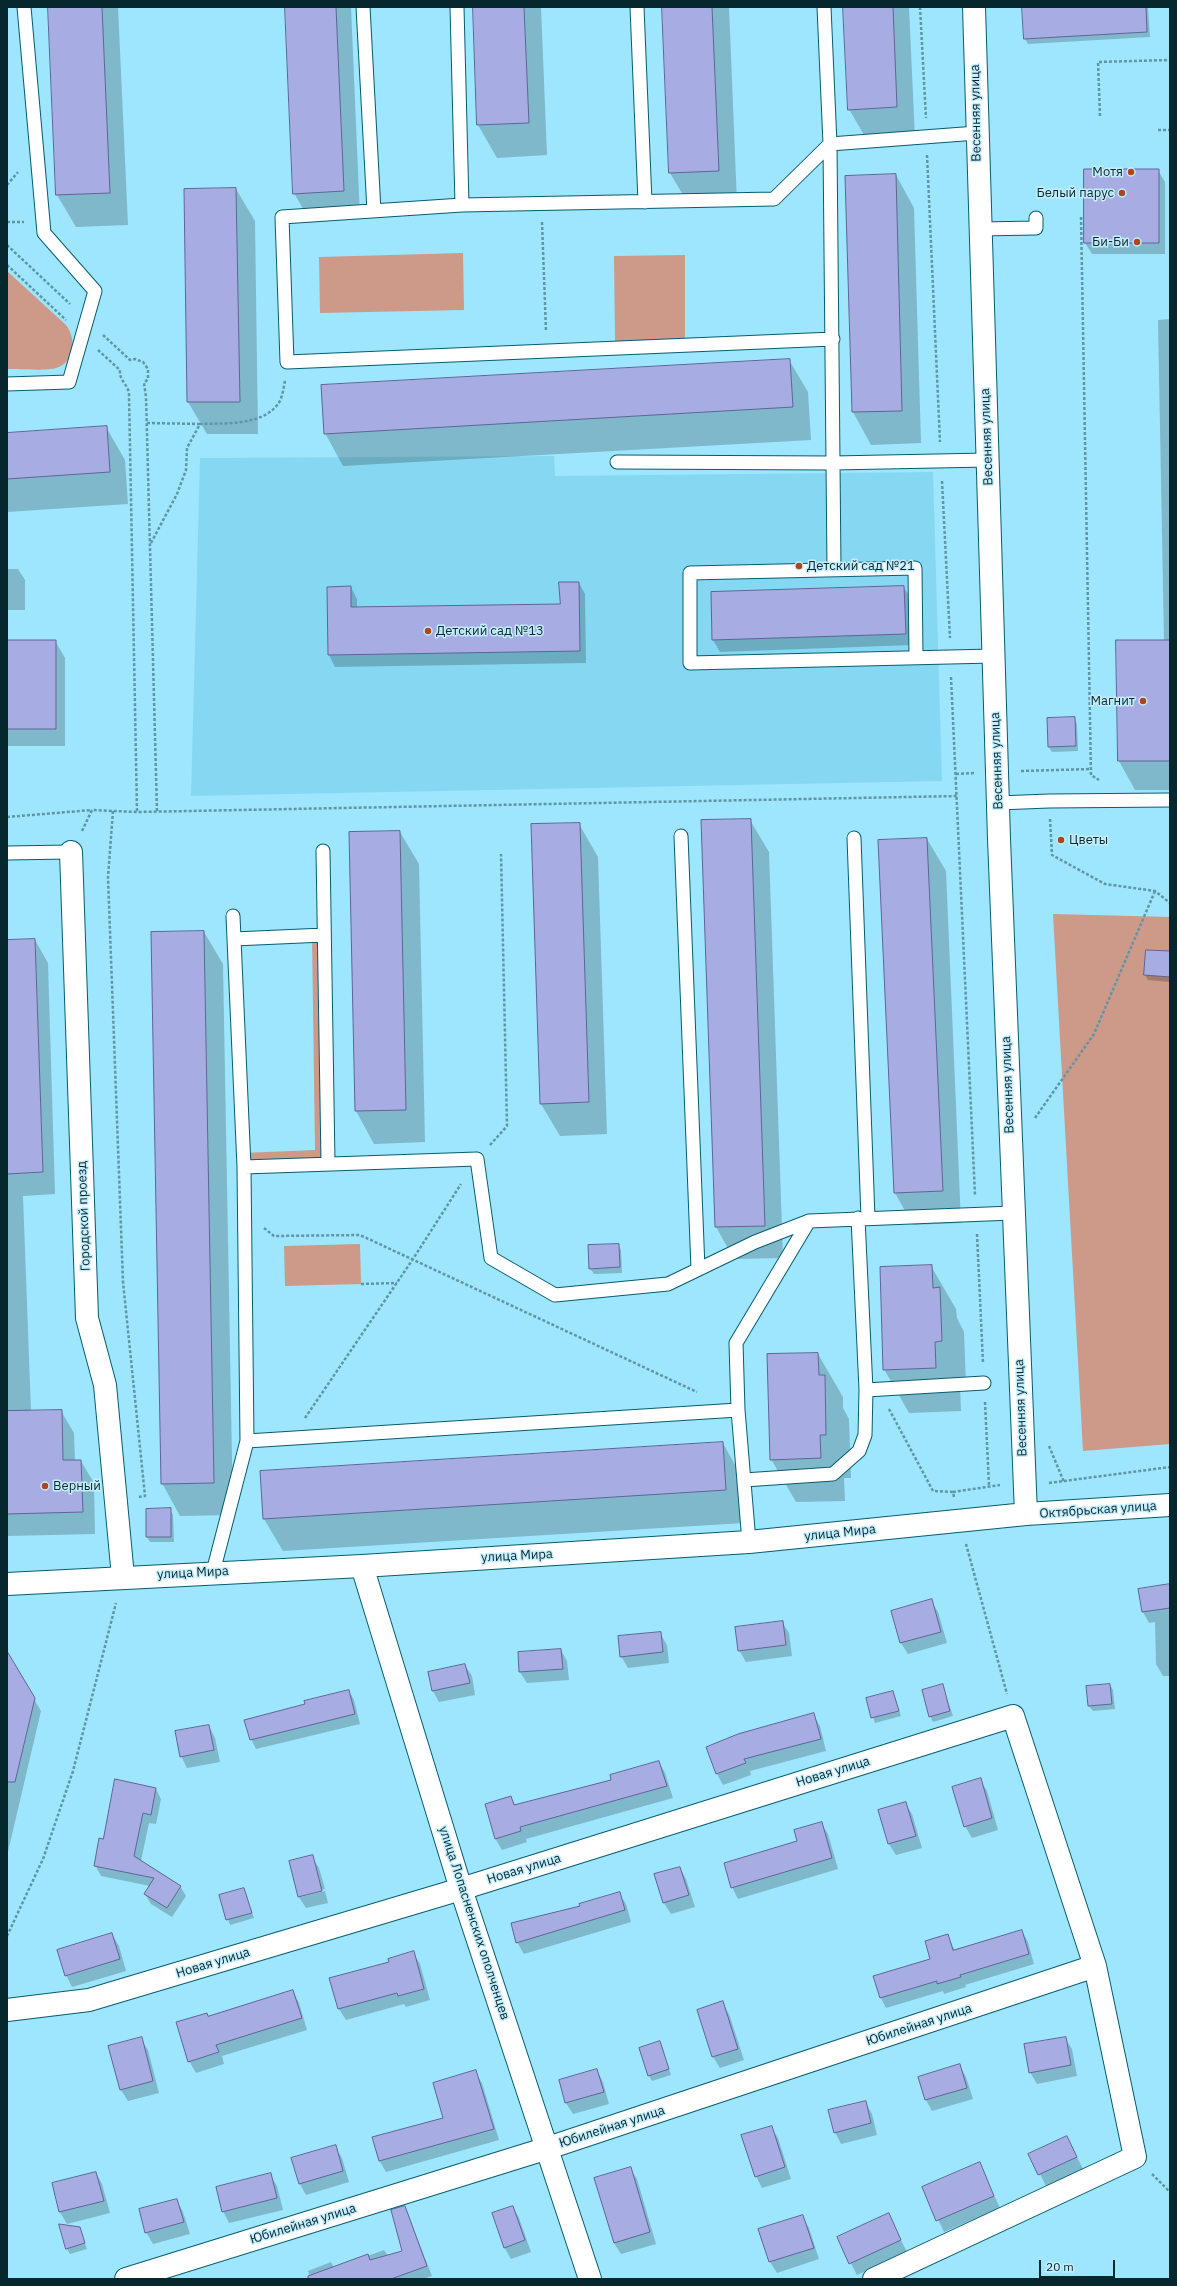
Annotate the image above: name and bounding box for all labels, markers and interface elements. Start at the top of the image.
street label: Весенняя улица [967,64,985,162]
place label: Мотя [1092,164,1123,180]
marker: Мотя [1126,167,1136,177]
place label: Белый парус [1036,185,1114,201]
marker: Белый парус [1117,188,1127,198]
place label: Би-Би [1092,234,1129,250]
marker: Би-Би [1132,237,1142,247]
street label: Весенняя улица [978,388,996,486]
place label: Детский сад №21 [807,558,915,574]
marker: Детский сад №21 [794,561,804,571]
place label: Детский сад №13 [436,623,544,639]
marker: Детский сад №13 [423,626,433,636]
place label: Магнит [1090,693,1135,709]
marker: Магнит [1138,696,1148,706]
street label: Весенняя улица [988,712,1006,810]
place label: Цветы [1069,832,1108,848]
marker: Цветы [1056,835,1066,845]
street label: Весенняя улица [999,1036,1017,1134]
street label: Городской проезд [74,1161,94,1271]
street label: Весенняя улица [1012,1359,1030,1457]
place label: Верный [53,1478,101,1494]
marker: Верный [40,1481,50,1491]
street label: Октябрьская улица [1039,1498,1157,1522]
street label: улица Мира [804,1521,876,1545]
street label: улица Мира [481,1546,553,1566]
street label: улица Мира [157,1563,229,1583]
street label: Новая улица [794,1753,872,1791]
street label: улица Лопасненских ополченцев [435,1824,513,2022]
street label: Новая улица [485,1850,563,1888]
street label: Новая улица [174,1944,252,1982]
street label: Юбилейная улица [864,2001,974,2049]
street label: Юбилейная улица [557,2103,667,2151]
street label: Юбилейная улица [248,2200,358,2248]
scale bar [1041,2252,1117,2278]
text: 20 m [1046,2259,1074,2274]

